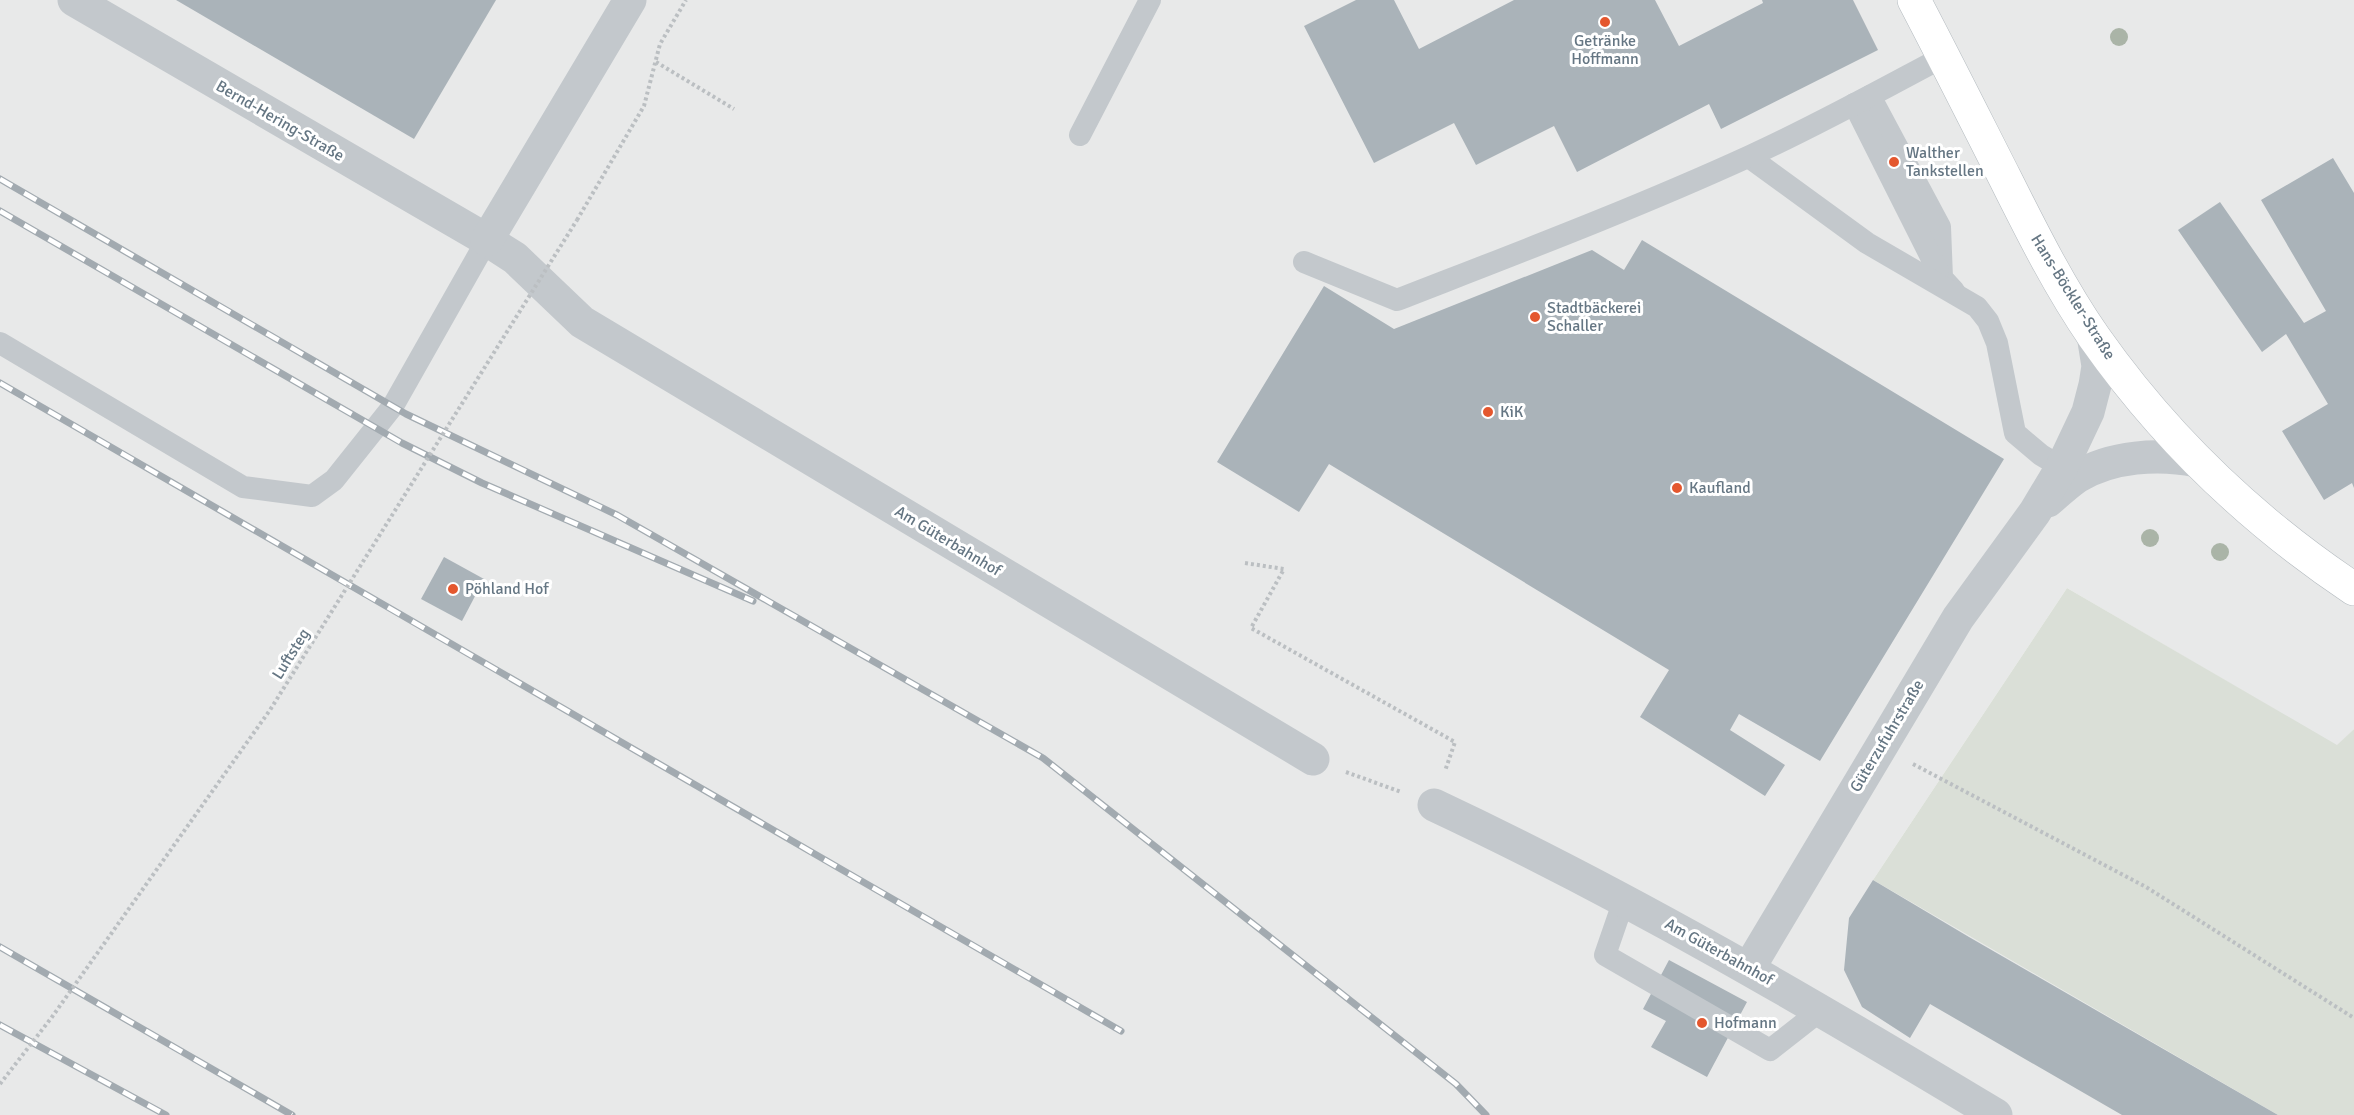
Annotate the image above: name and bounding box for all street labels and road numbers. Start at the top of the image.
street label: Bernd-Hering-Straße [212,76,348,166]
street label: Hans-Böckler-Straße [2026,231,2120,363]
street label: Am Güterbahnhof [891,501,1005,581]
street label: Luftsteg [268,625,314,683]
street label: Güterzufuhrstraße [1846,676,1928,796]
street label: Am Güterbahnhof [1661,914,1777,990]

